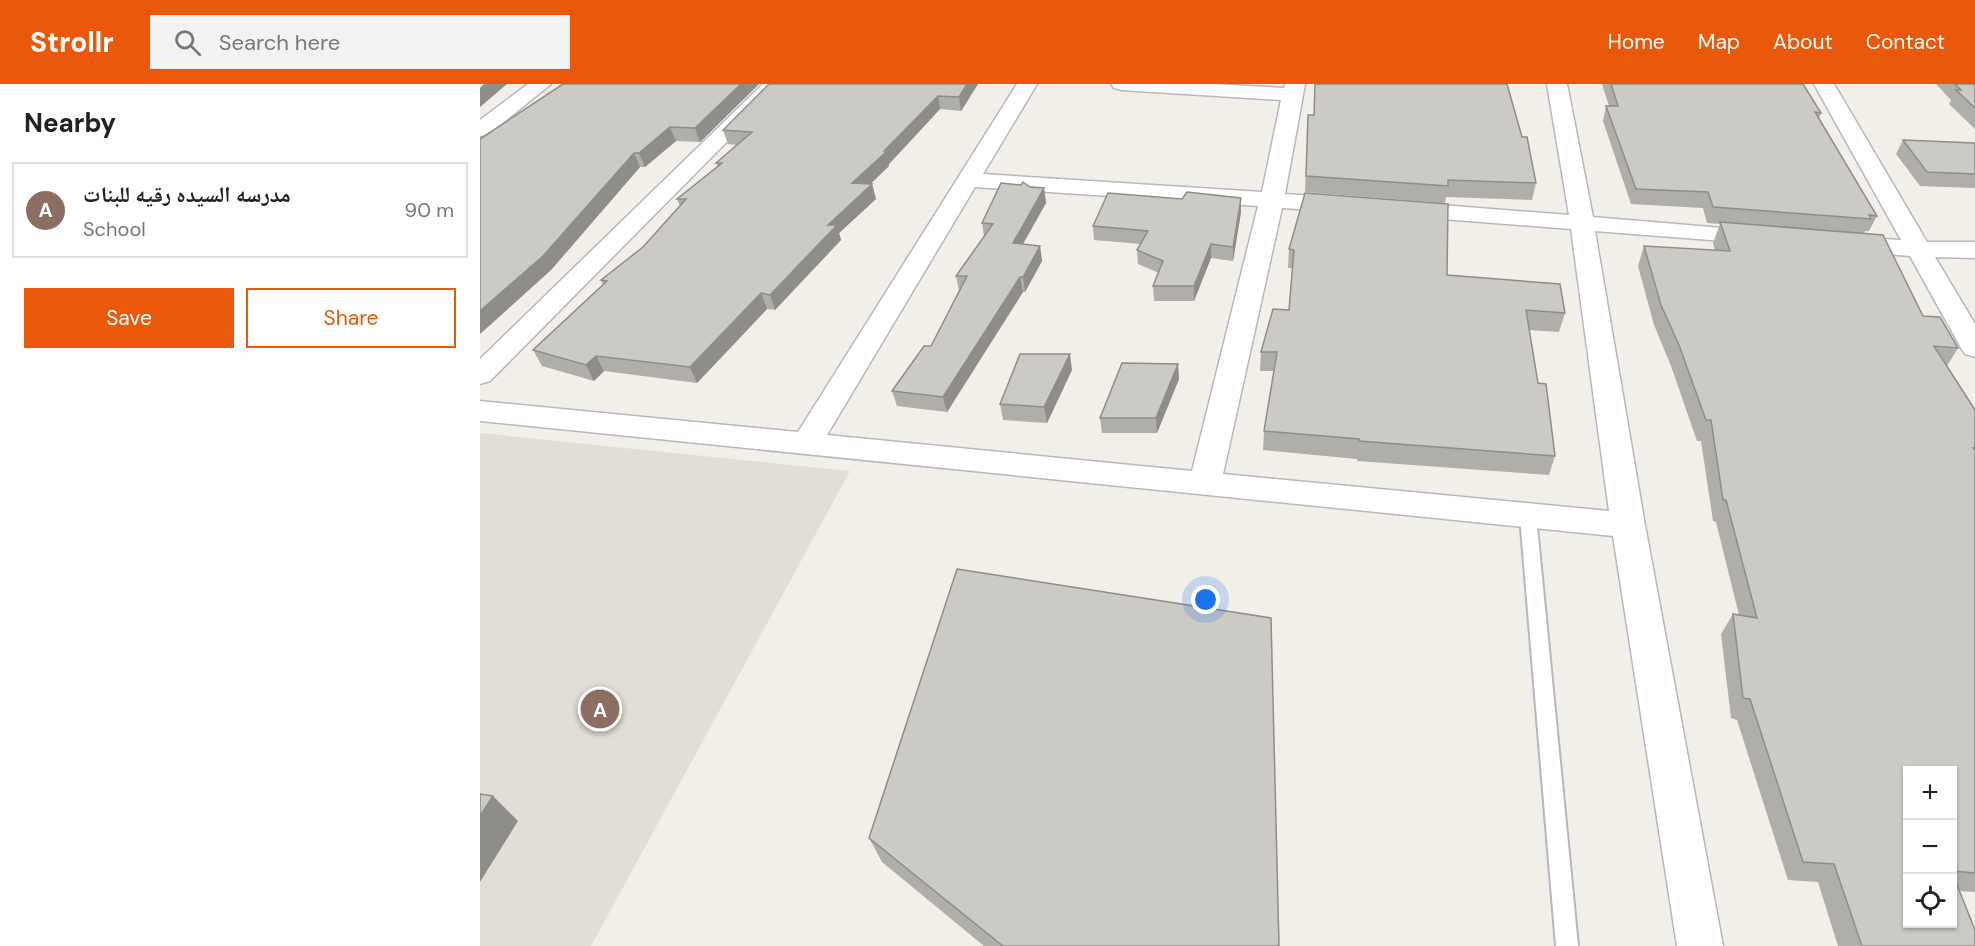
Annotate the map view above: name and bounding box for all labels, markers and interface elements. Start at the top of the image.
search box [150,15,570,69]
text: Strollr [30,24,114,61]
icon: search [171,26,204,59]
text: Search here [219,28,340,57]
text: Home [1607,28,1665,56]
text: Map [1698,28,1740,56]
text: About [1773,28,1833,56]
text: Contact [1866,28,1945,56]
text: Nearby [24,106,116,140]
text: مدرسه السيده رقيه للبنات [83,180,291,209]
text: A [38,197,53,223]
text: 90 m [405,197,454,223]
text: School [83,216,146,242]
button: Save [24,288,234,348]
button: Share [246,288,456,348]
your location [1191,585,1220,614]
pin: A [580,686,620,732]
map controls [1903,766,1957,928]
button: + [1903,766,1957,820]
button: − [1903,820,1957,874]
button: locate [1903,874,1957,928]

